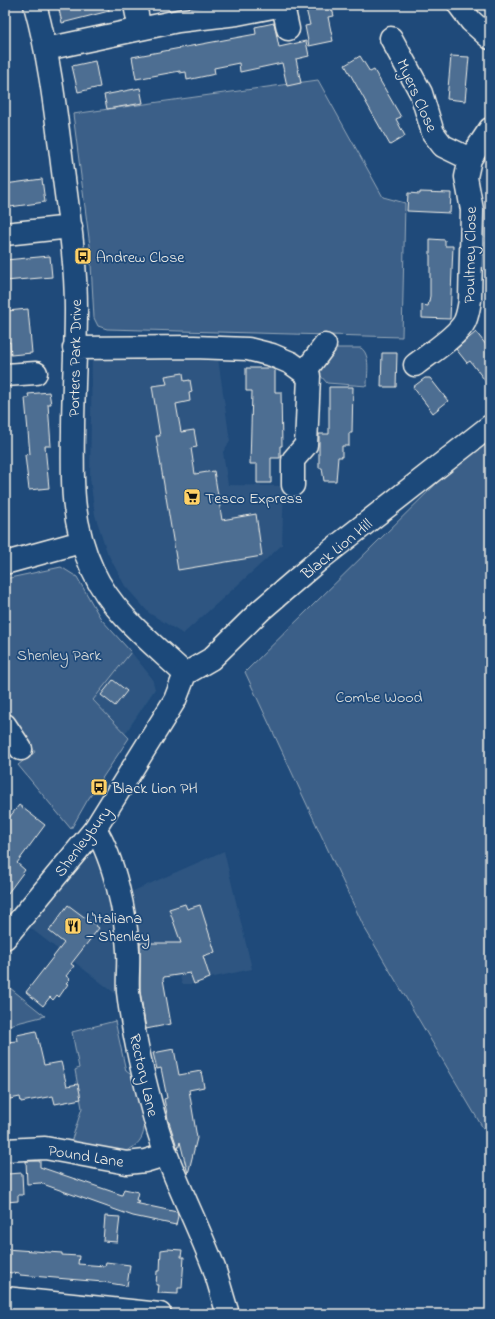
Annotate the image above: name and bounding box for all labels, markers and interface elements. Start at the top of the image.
street label: Myers Close [389,55,443,137]
street label: Poultney Close [458,206,484,304]
bus stop icon: Andrew Close [73,246,93,266]
place label: Andrew Close [96,246,185,270]
street label: Porters Park Drive [63,298,89,417]
supermarket icon: Tesco Express [182,487,202,507]
place label: Tesco Express [205,487,303,511]
street label: Black Lion Hill [296,513,378,587]
park label: Shenley Park [17,644,102,668]
park label: Combe Wood [335,686,423,710]
bus stop icon: Black Lion PH [89,777,109,797]
place label: Black Lion PH [111,777,198,801]
street label: Shenleybury [49,802,118,883]
place label: L'Italiana — Shenley [86,907,150,949]
restaurant icon: L'Italiana — Shenley [63,916,83,936]
street label: Rectory Lane [122,1032,164,1120]
street label: Pound Lane [46,1139,126,1175]

